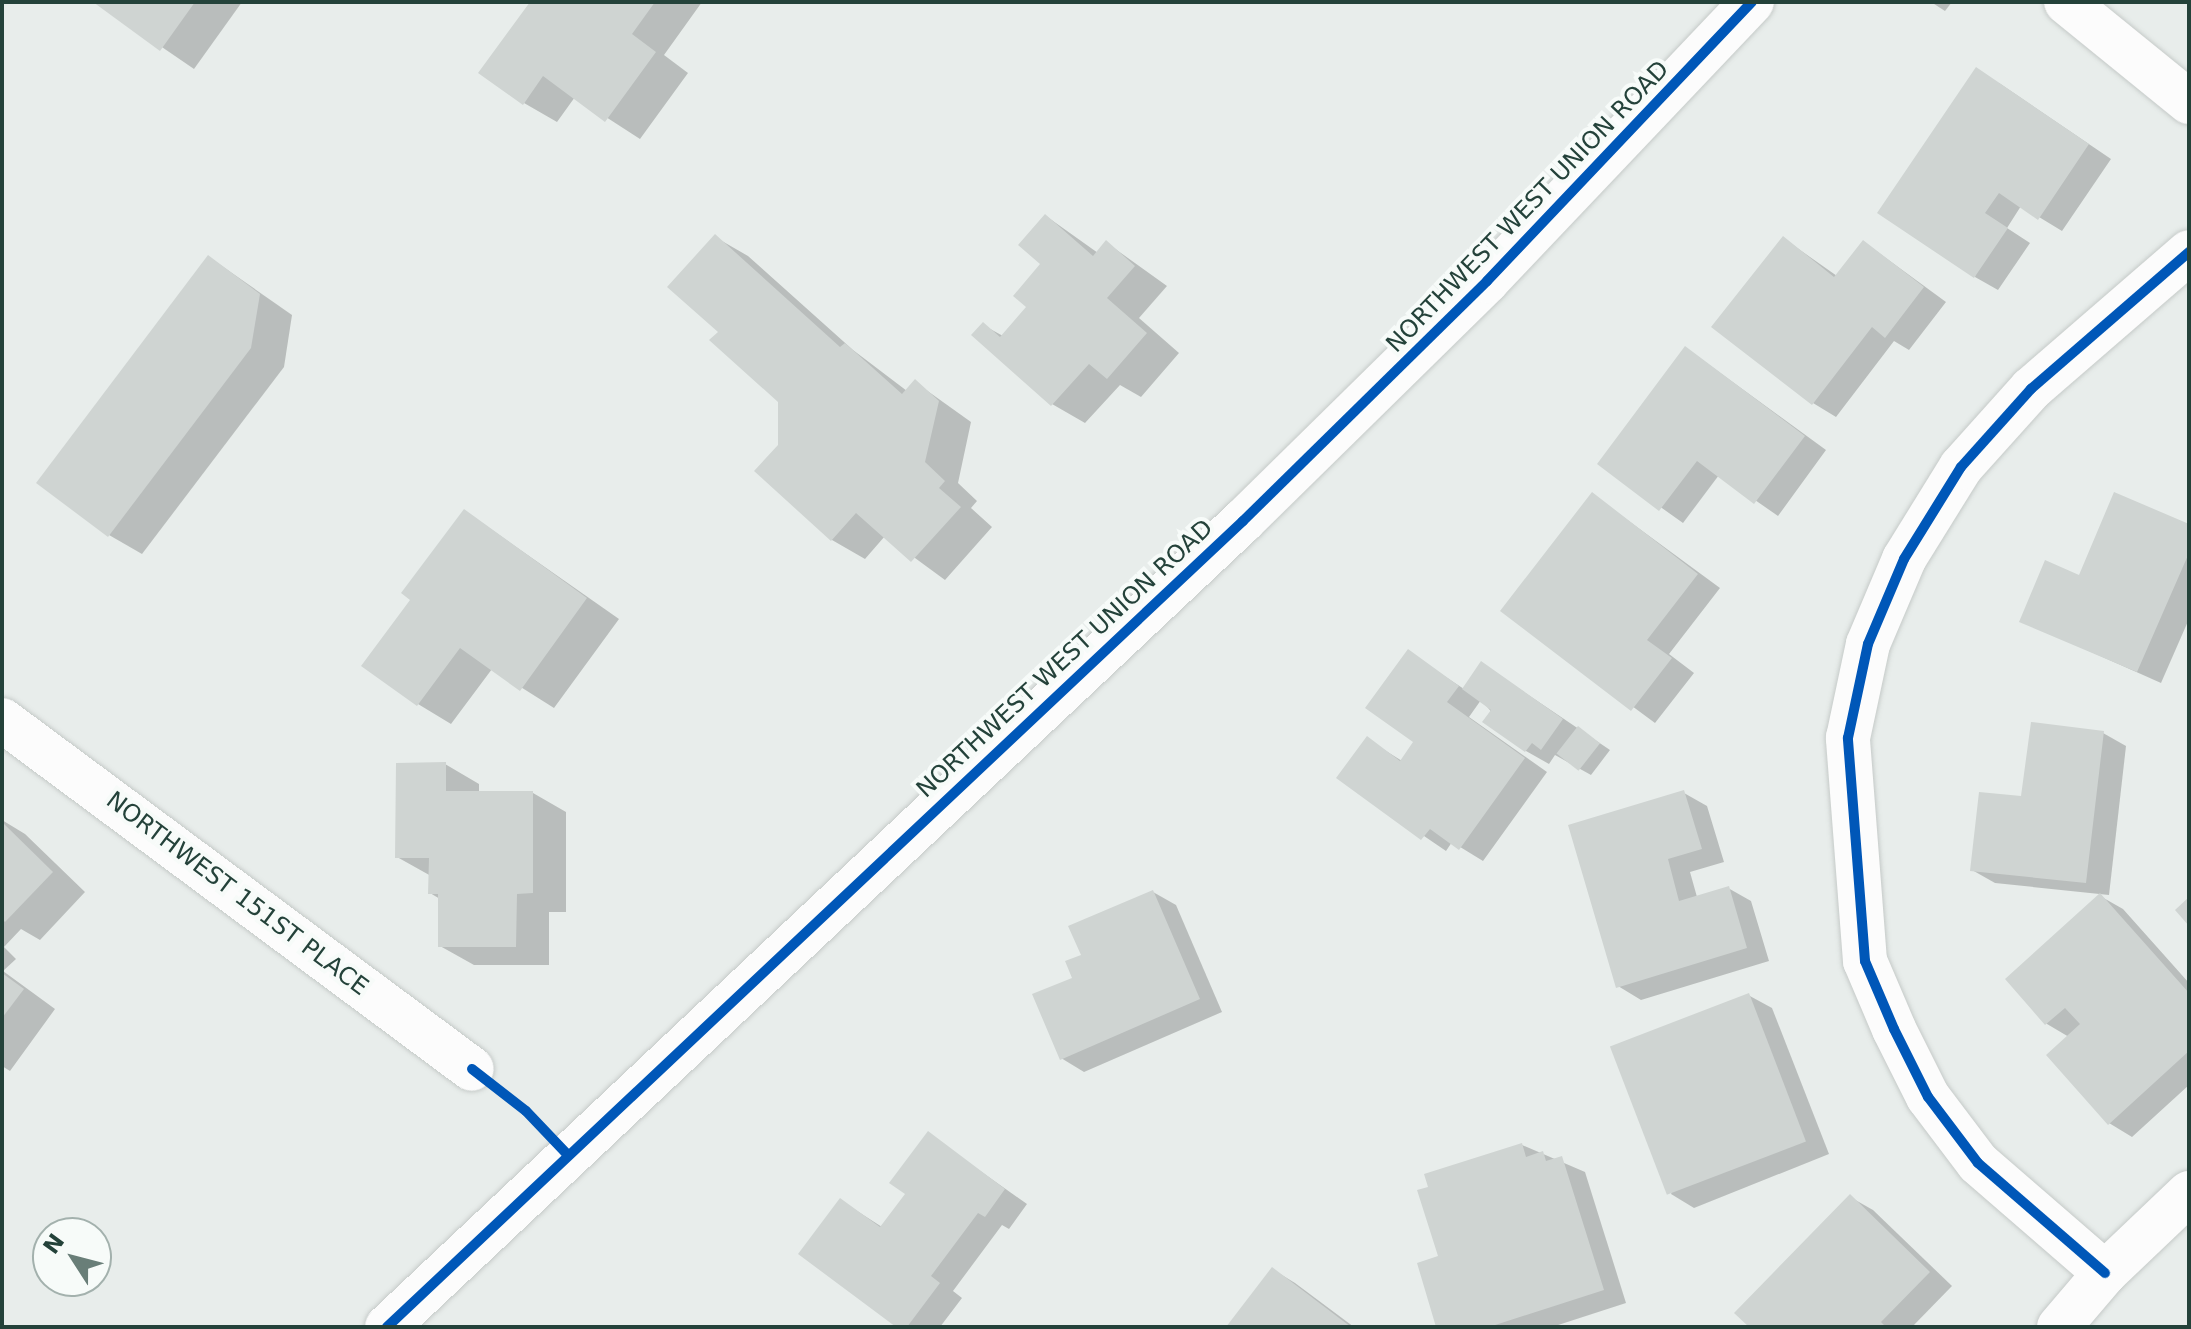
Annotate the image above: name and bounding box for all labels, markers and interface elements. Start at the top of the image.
street label: NORTHWEST WEST UNION ROAD [1381,55,1675,359]
street label: NORTHWEST WEST UNION ROAD [911,514,1219,804]
street label: NORTHWEST 151ST PLACE [100,786,374,1002]
north arrow [32,1217,112,1297]
text: N [38,1229,69,1259]

